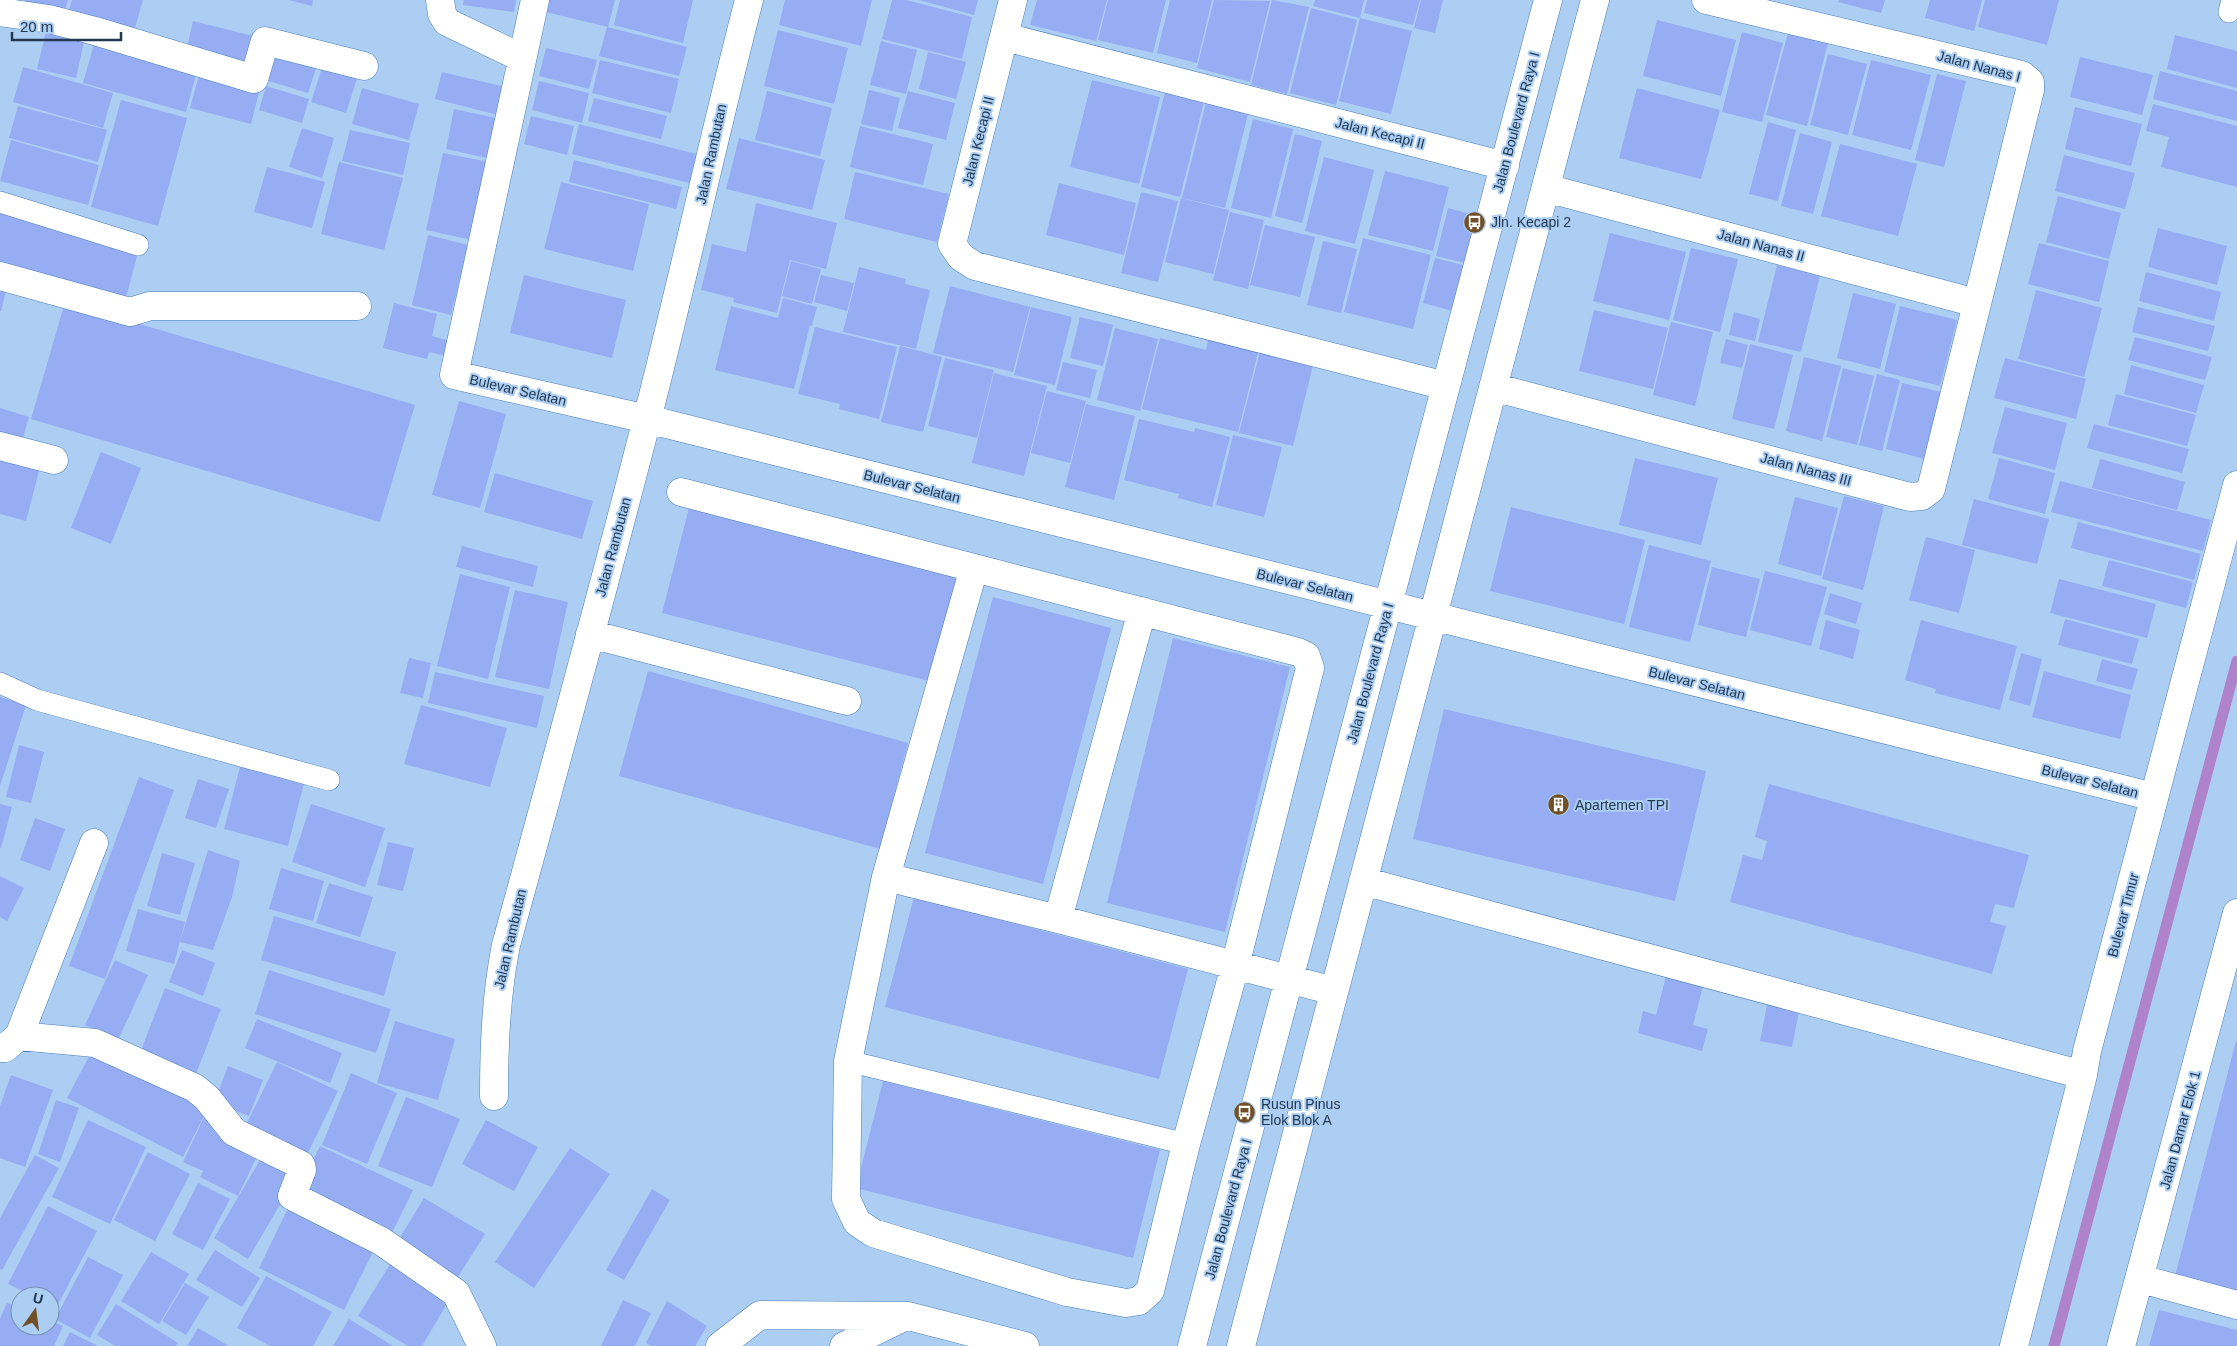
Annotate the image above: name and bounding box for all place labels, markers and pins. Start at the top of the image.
bus stop icon: Jln. Kecapi 2 [1463,210,1487,234]
place label: Jln. Kecapi 2 [1491,214,1571,230]
building icon: Apartemen TPI [1547,793,1571,817]
place label: Apartemen TPI [1575,797,1669,813]
place label: Rusun Pinus Elok Blok A [1261,1096,1340,1128]
bus stop icon: Rusun Pinus Elok Blok A [1233,1100,1257,1124]

